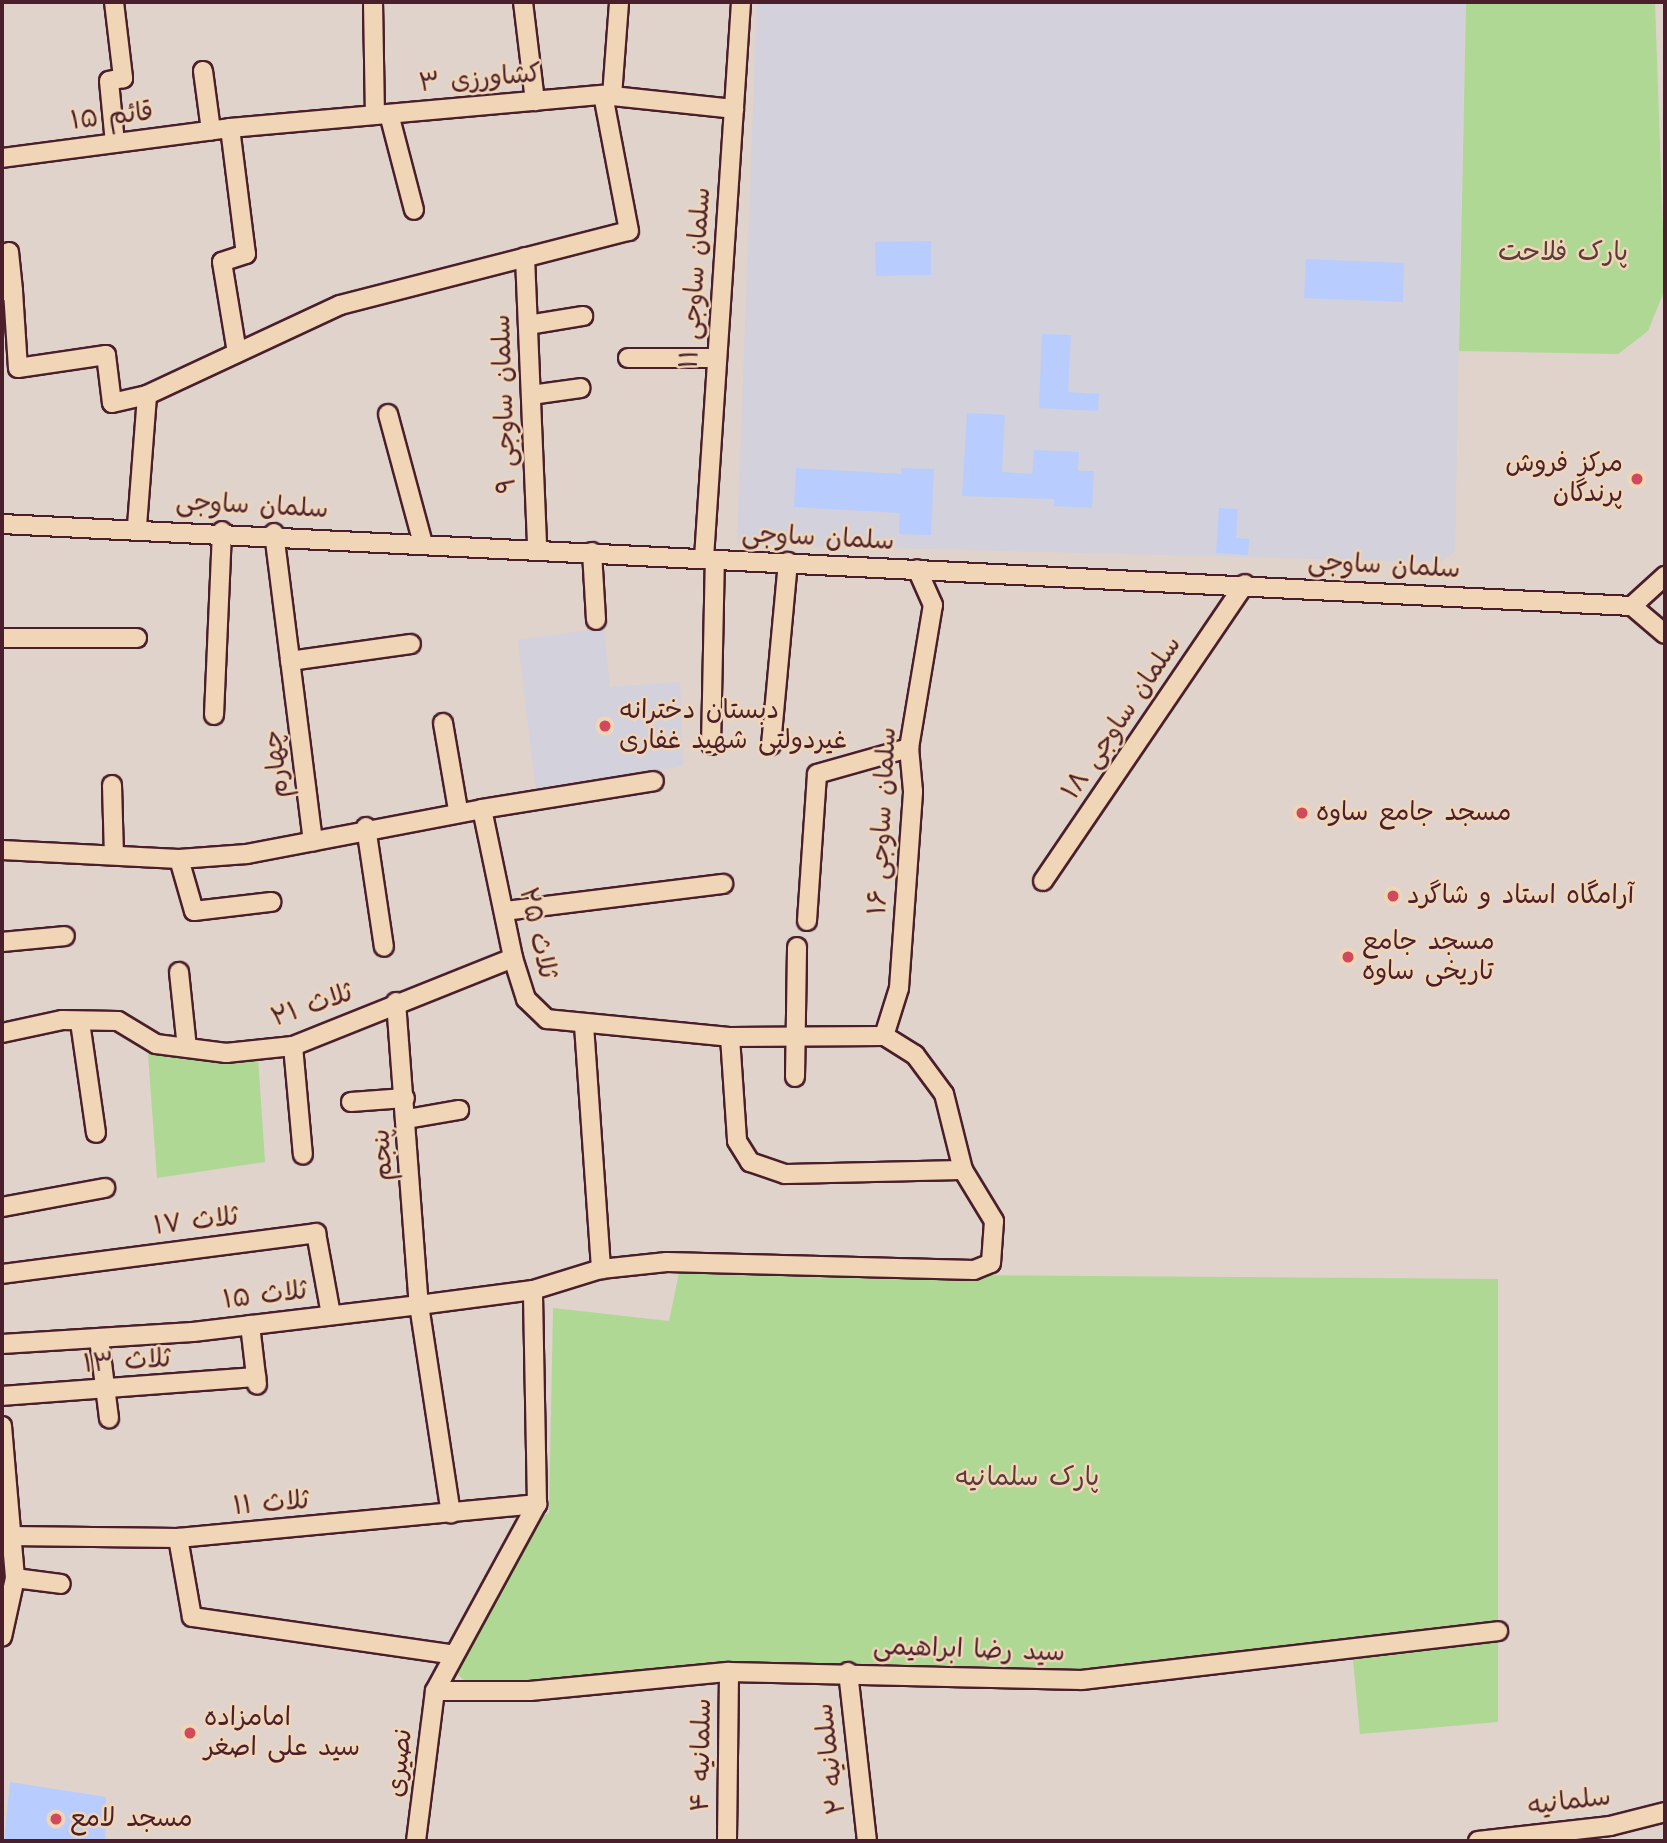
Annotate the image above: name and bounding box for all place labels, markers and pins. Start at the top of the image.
place label: مرکز فروش پرندگان [1505,448,1623,510]
marker: مرکز فروش پرندگان [1629,471,1645,487]
place label: دبستان دخترانه غیردولتی شهید غفاری [619,695,847,756]
marker: دبستان دخترانه غیردولتی شهید غفاری [597,718,613,734]
place label: مسجد جامع ساوه [1316,797,1511,829]
marker: مسجد جامع ساوه [1294,805,1310,821]
place label: آرامگاه استاد و شاگرد [1407,880,1634,912]
marker: آرامگاه استاد و شاگرد [1385,888,1401,904]
place label: مسجد جامع تاریخی ساوه [1362,926,1495,988]
marker: مسجد جامع تاریخی ساوه [1340,949,1356,965]
place label: امامزاده سید علی اصغر [204,1702,360,1764]
marker: امامزاده سید علی اصغر [182,1725,198,1741]
place label: مسجد لامع [70,1803,193,1835]
marker: مسجد لامع [48,1811,64,1827]

